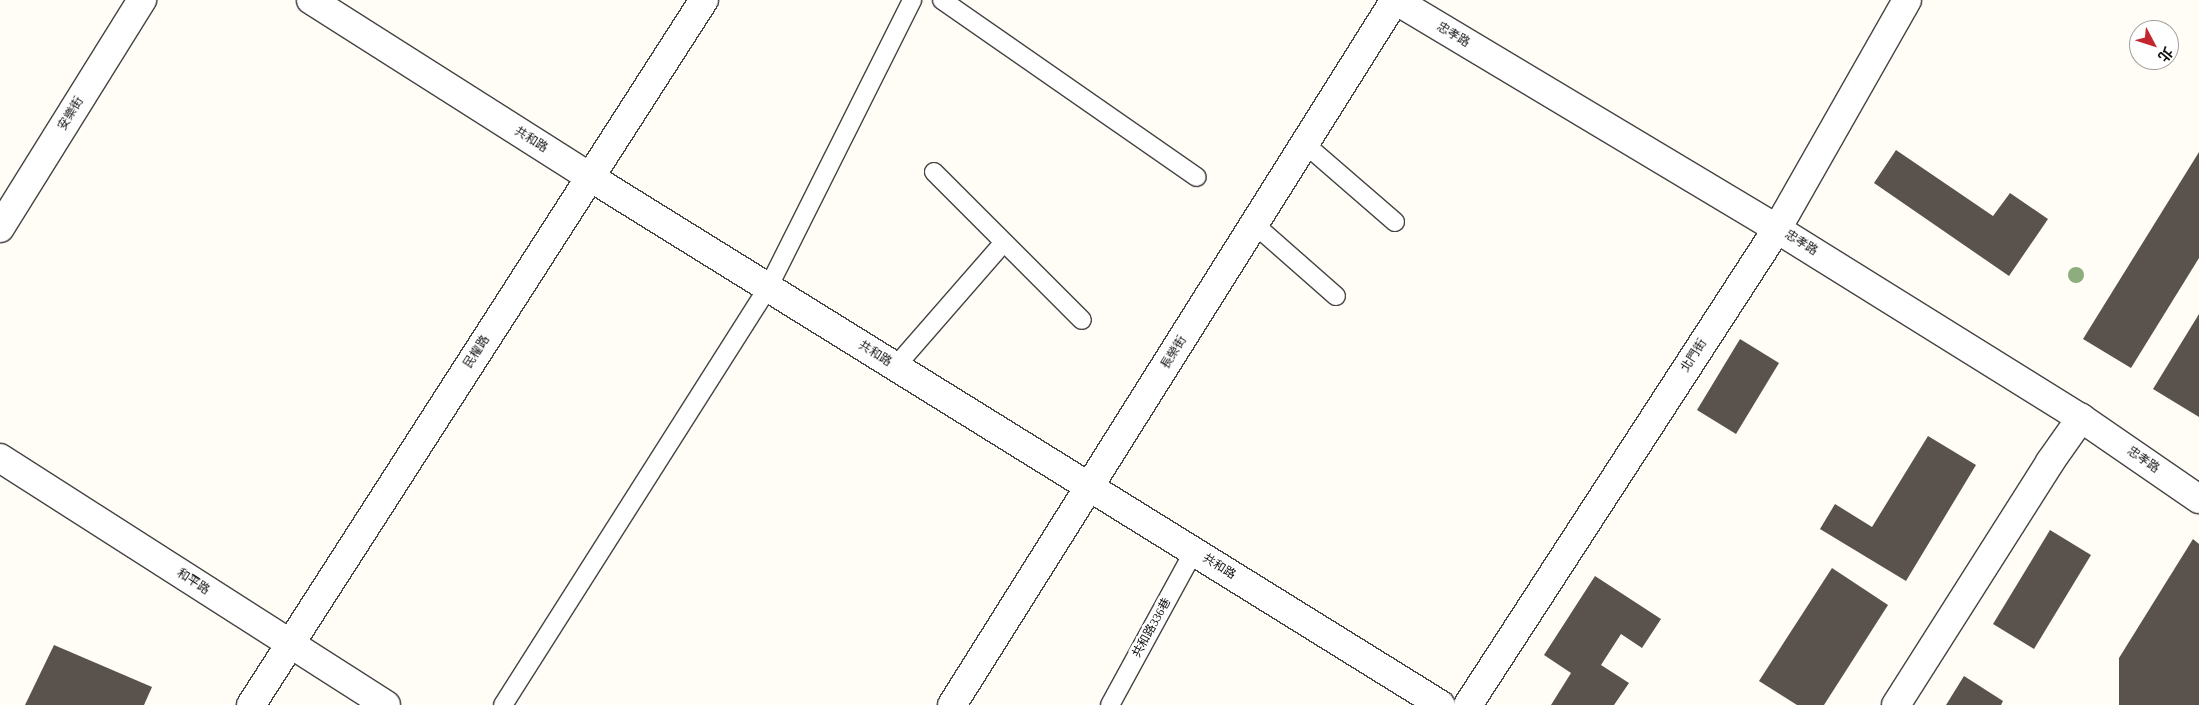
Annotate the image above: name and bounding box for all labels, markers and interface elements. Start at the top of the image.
street label: 忠孝路 [1434,20,1472,50]
north arrow [2129,20,2179,70]
text: 北 [2155,44,2175,65]
street label: 安樂街 [55,95,87,133]
street label: 共和路 [512,124,550,156]
street label: 忠孝路 [1782,227,1820,259]
street label: 民權路 [461,333,493,371]
street label: 長榮街 [1158,334,1190,372]
street label: 北門街 [1678,337,1710,375]
street label: 共和路 [856,338,894,370]
street label: 忠孝路 [2124,444,2162,476]
street label: 共和路 [1200,551,1238,583]
street label: 和平路 [174,566,212,598]
street label: 共和路336巷 [1130,596,1174,660]

